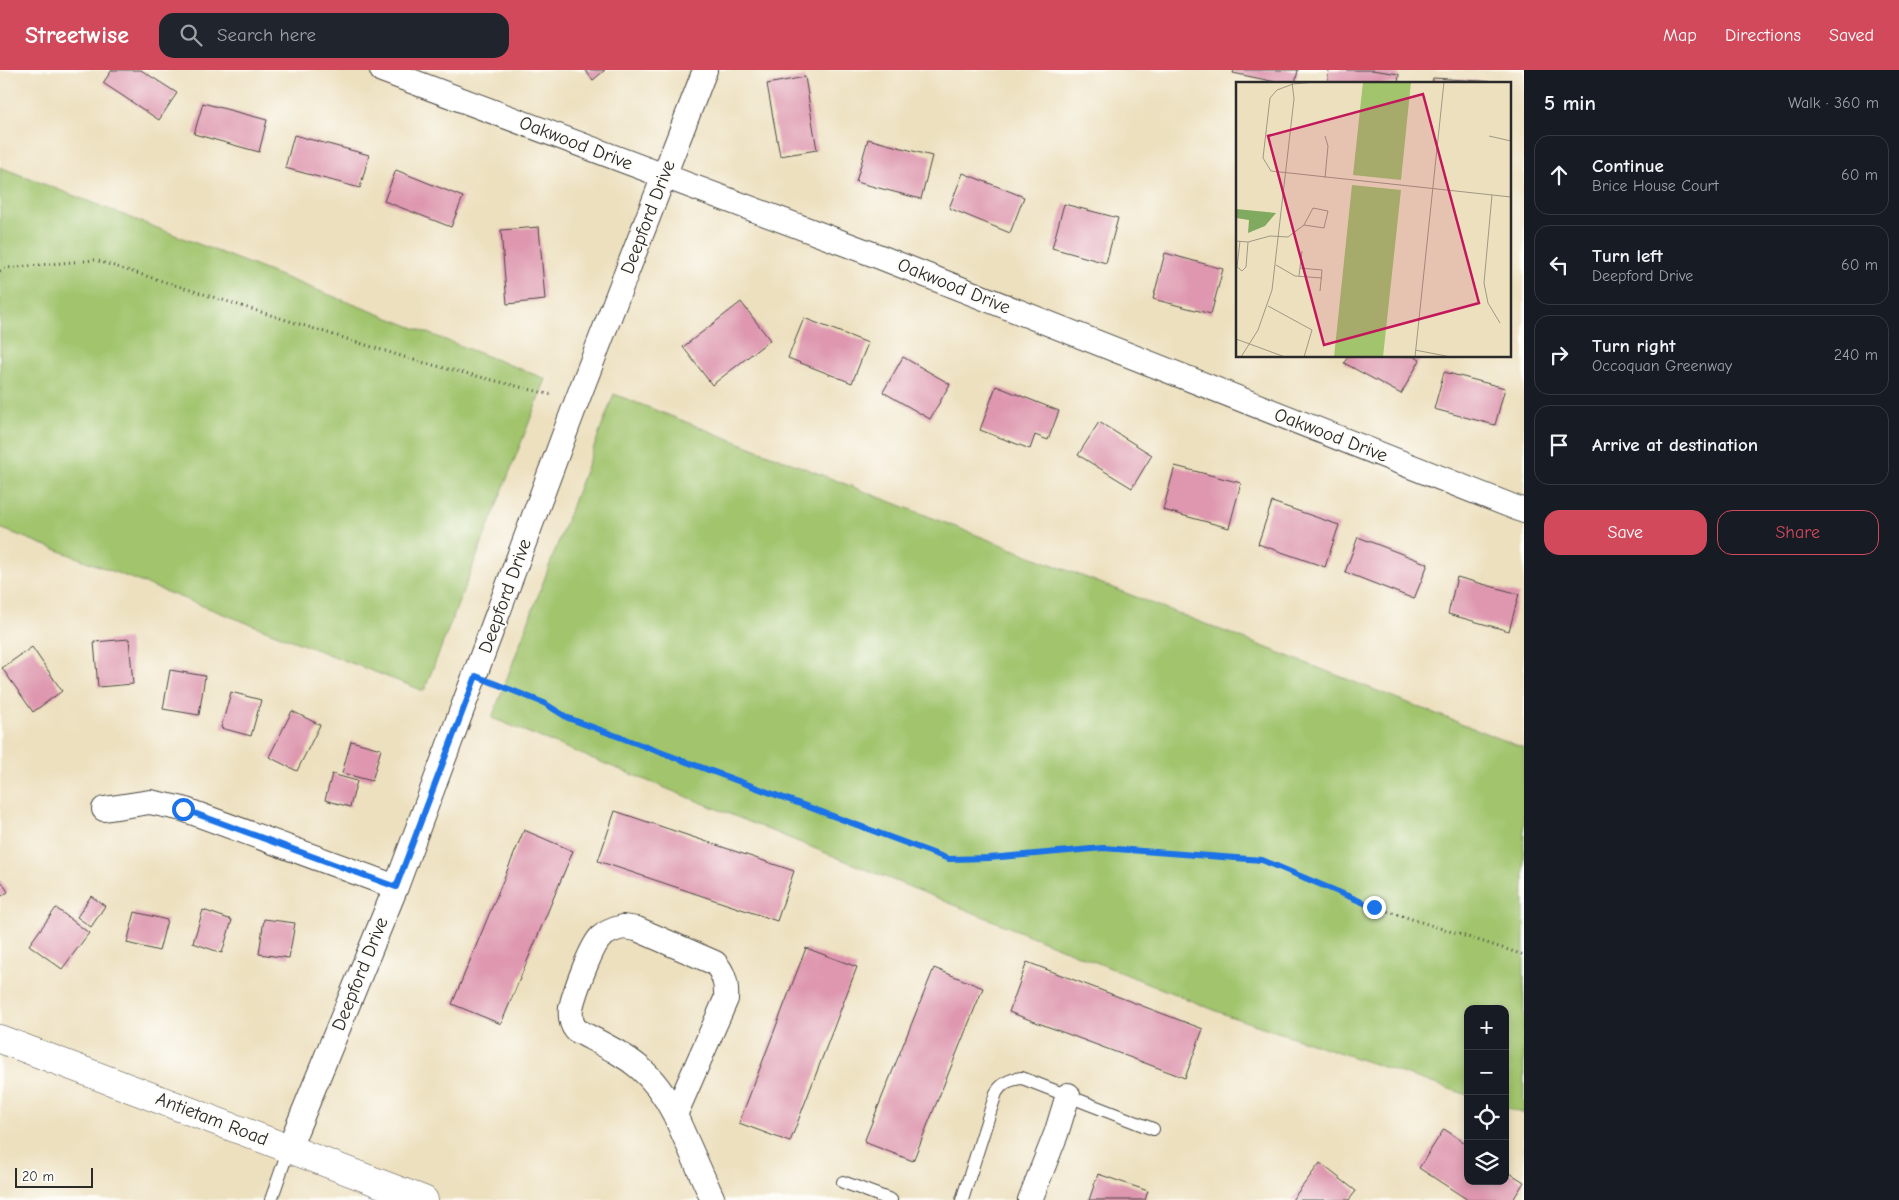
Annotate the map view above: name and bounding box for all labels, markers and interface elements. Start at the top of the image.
search box [159,13,509,58]
text: Streetwise [25,21,129,49]
icon: search [177,21,205,49]
text: Search here [217,24,316,46]
text: Map [1663,25,1697,46]
text: Directions [1725,25,1801,46]
text: Saved [1829,25,1874,46]
inset map [1236,82,1512,358]
text: 5 min [1544,91,1596,115]
text: Walk · 360 m [1788,94,1879,112]
street label: Oakwood Drive [516,111,636,175]
text: Continue [1592,155,1664,177]
street label: Deepford Drive [616,157,680,277]
icon: ahead [1545,161,1573,189]
text: 60 m [1841,166,1878,184]
text: Brice House Court [1592,177,1719,195]
text: Turn left [1592,245,1663,267]
icon: left [1545,251,1573,279]
street label: Oakwood Drive [894,253,1014,319]
text: 60 m [1841,256,1878,274]
text: Deepford Drive [1592,267,1693,285]
text: Turn right [1592,335,1676,357]
icon: right [1545,341,1573,369]
text: 240 m [1834,346,1878,364]
text: Occoquan Greenway [1592,357,1732,375]
street label: Oakwood Drive [1271,403,1391,467]
icon: arrive [1545,431,1573,459]
text: Arrive at destination [1592,434,1758,456]
button: Save [1544,510,1707,555]
button: Share [1717,510,1879,555]
street label: Deepford Drive [474,536,536,656]
route start [172,798,195,821]
route end [1363,896,1386,919]
street label: Deepford Drive [327,914,393,1034]
map controls [1464,1005,1509,1185]
button: + [1464,1005,1509,1050]
button: − [1464,1050,1509,1095]
street label: Antietam Road [153,1087,271,1151]
button: locate [1464,1095,1509,1140]
button: layers [1464,1140,1509,1185]
scale bar [15,1165,92,1188]
text: 20 m [22,1168,54,1185]

